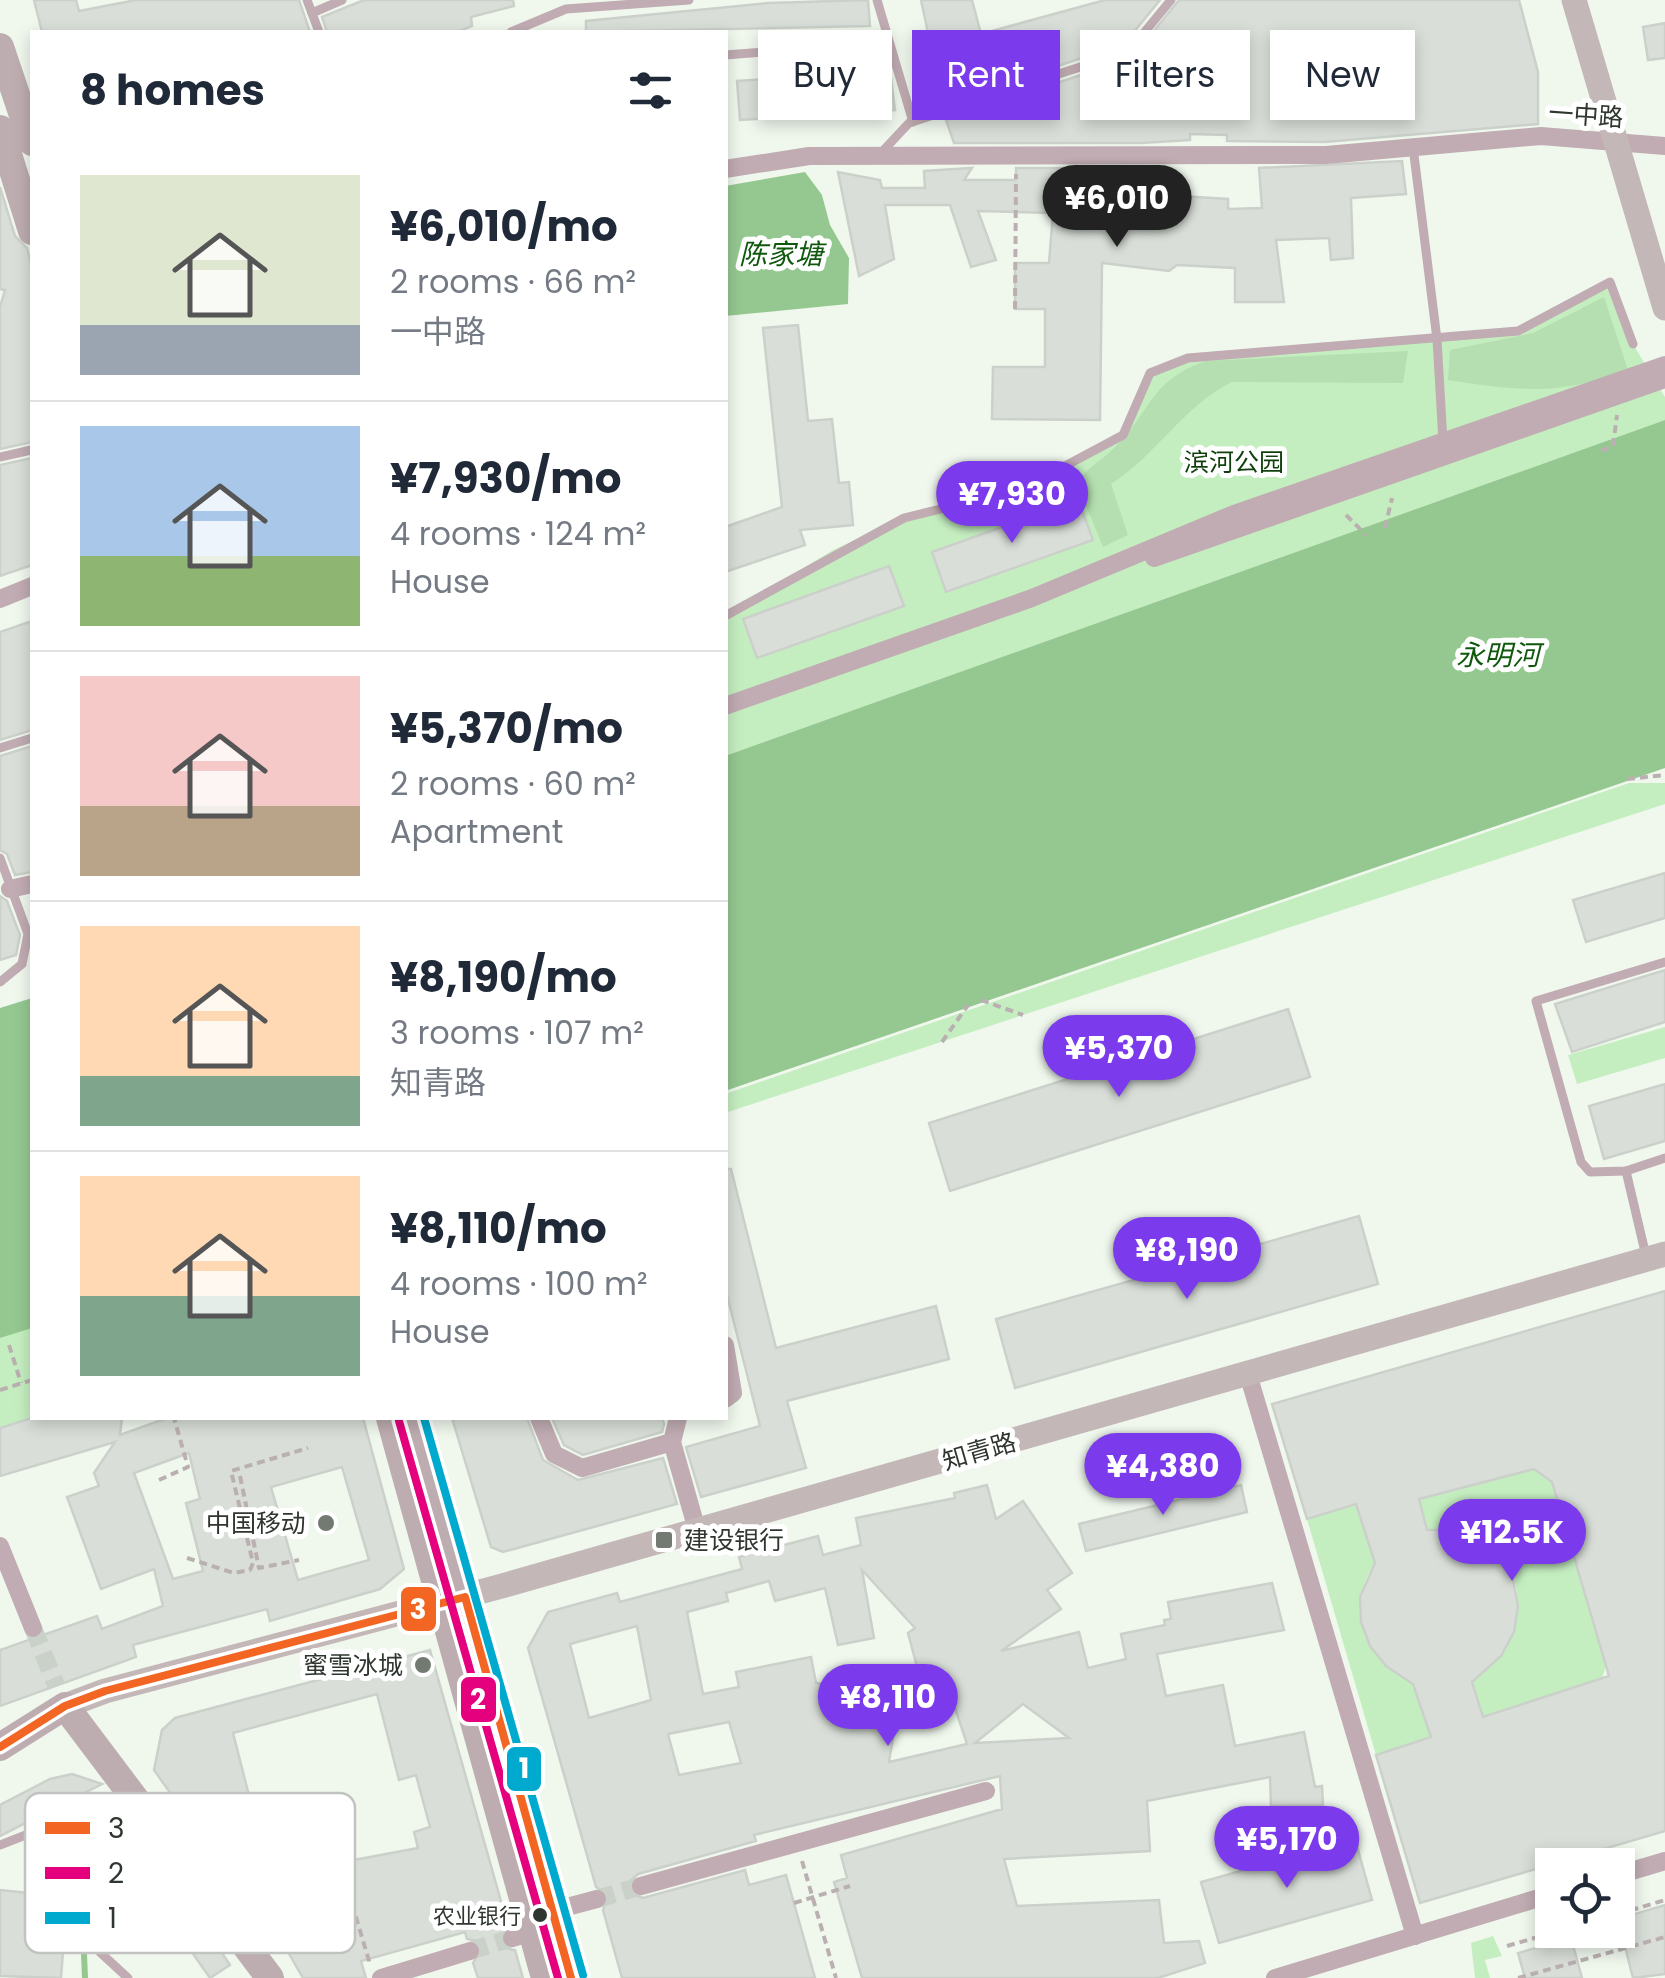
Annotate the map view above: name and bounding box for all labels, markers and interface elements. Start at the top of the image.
chip: Buy [758,30,892,120]
chip: Rent [912,30,1060,120]
chip: Filters [1080,30,1250,120]
chip: New [1270,30,1415,120]
text: 8 homes [80,61,265,120]
icon: filters [623,63,678,118]
street label: 一中路 [1547,95,1625,136]
pin: ¥6,010 [1036,165,1198,250]
text: ¥6,010 [1065,175,1169,220]
text: ¥6,010/mo [390,197,618,256]
icon: home [160,215,280,335]
water label: 陈家塘 [739,235,827,274]
text: 2 rooms · 66 m² [390,259,636,304]
text: 一中路 [390,309,486,354]
park label: 滨河公园 [1184,445,1284,480]
text: ¥7,930/mo [390,449,622,508]
pin: ¥7,930 [931,461,1093,546]
icon: home [160,466,280,586]
text: ¥7,930 [958,471,1066,516]
text: 4 rooms · 124 m² [390,511,646,556]
text: House [390,559,490,604]
water label: 永明河 [1456,636,1545,675]
text: ¥5,370/mo [390,699,623,758]
icon: home [160,716,280,836]
text: 2 rooms · 60 m² [390,761,636,806]
text: Apartment [390,809,563,854]
text: ¥8,190/mo [390,948,617,1007]
icon: home [160,966,280,1086]
text: 3 rooms · 107 m² [390,1010,644,1055]
pin: ¥5,370 [1038,1015,1200,1100]
text: ¥5,370 [1065,1025,1173,1070]
text: 知青路 [390,1060,486,1105]
text: ¥8,110/mo [390,1199,607,1258]
icon: home [160,1216,280,1336]
pin: ¥8,190 [1106,1217,1268,1302]
text: ¥8,190 [1135,1227,1239,1272]
text: 4 rooms · 100 m² [390,1261,648,1306]
text: House [390,1309,490,1354]
street label: 知青路 [938,1424,1020,1479]
pin: ¥4,380 [1082,1433,1244,1518]
text: ¥4,380 [1106,1443,1220,1488]
pin: ¥12.5K [1431,1499,1593,1584]
place label: 中国移动 [206,1506,306,1541]
text: ¥12.5K [1460,1509,1564,1554]
marker: 中国移动 [315,1512,337,1534]
place label: 建设银行 [684,1523,784,1558]
marker: 建设银行 [653,1529,675,1551]
line badge: 3 [399,1585,438,1633]
text: 3 [410,1590,426,1629]
place label: 蜜雪冰城 [303,1648,403,1683]
marker: 蜜雪冰城 [412,1654,434,1676]
pin: ¥8,110 [807,1664,969,1749]
text: ¥8,110 [840,1674,936,1719]
line badge: 2 [459,1675,498,1724]
text: 2 [470,1680,486,1719]
line badge: 1 [505,1745,543,1793]
text: 1 [519,1749,529,1788]
legend [25,1793,355,1953]
pin: ¥5,170 [1206,1806,1368,1891]
text: 3 [108,1809,125,1848]
text: ¥5,170 [1236,1816,1338,1861]
map controls [1535,1848,1635,1948]
button: locate [1535,1848,1635,1948]
text: 2 [108,1854,124,1893]
text: 1 [108,1899,117,1938]
place label: 农业银行 [433,1901,521,1932]
marker: 农业银行 [530,1905,550,1925]

